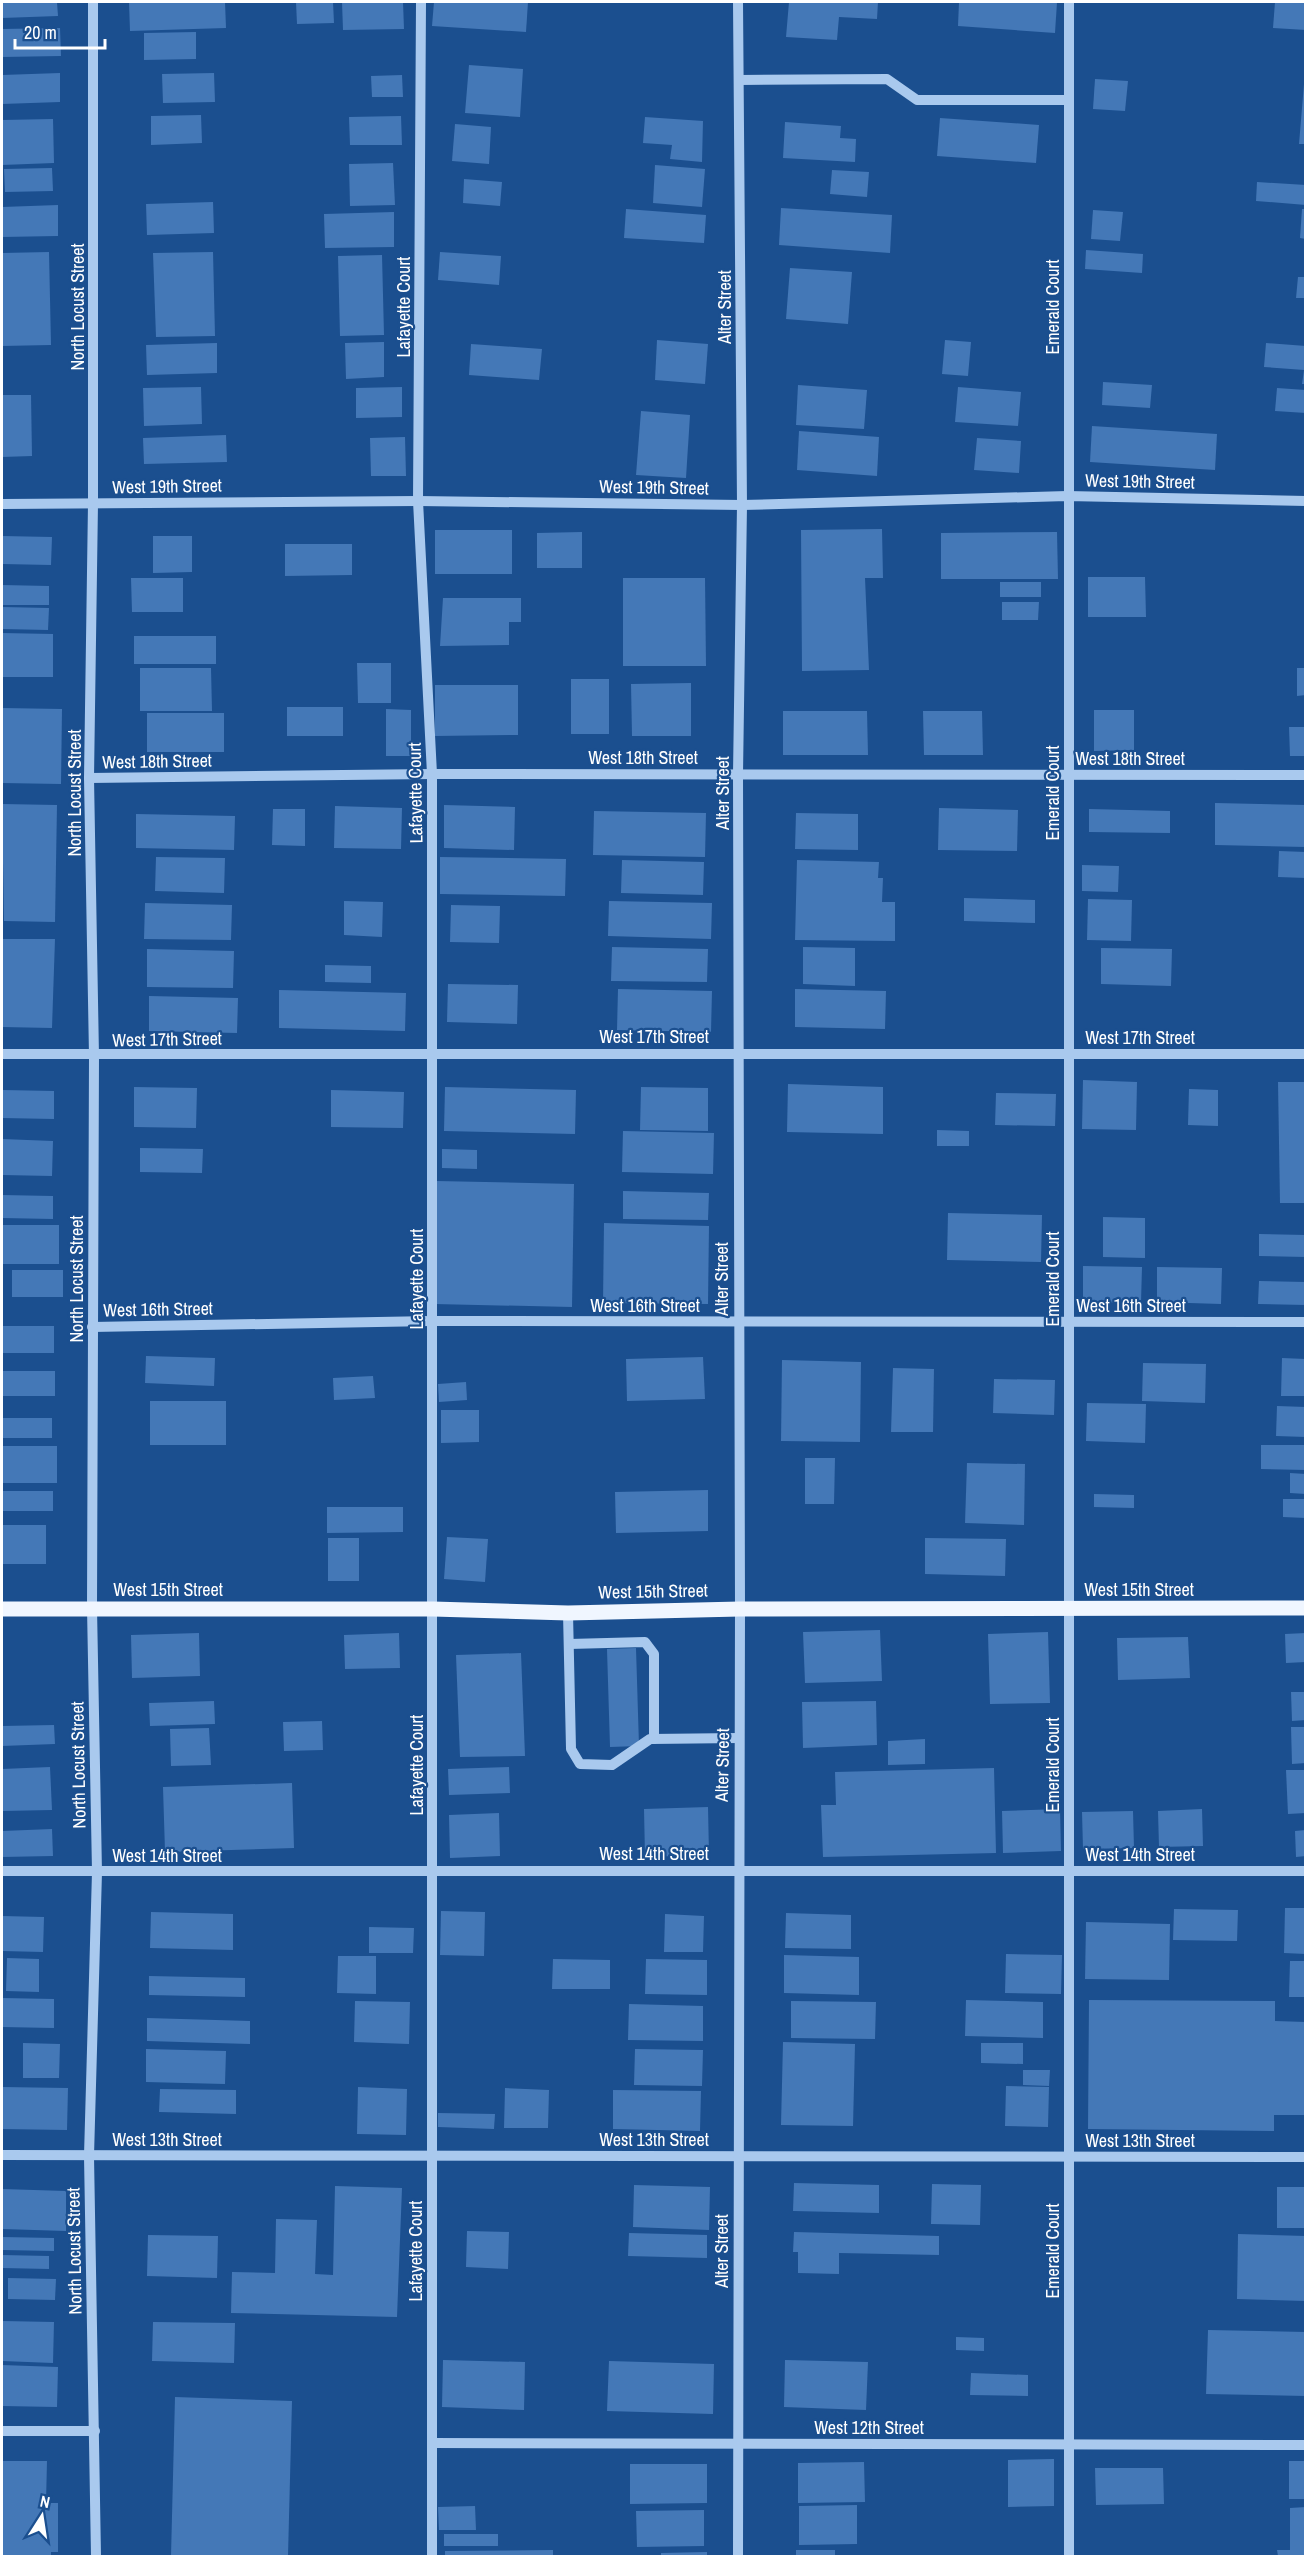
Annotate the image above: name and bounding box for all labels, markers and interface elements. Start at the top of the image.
scale bar [15,12,105,50]
text: 20 m [24,20,57,45]
street label: North Locust Street [65,243,90,371]
street label: Lafayette Court [391,257,416,357]
street label: Emerald Court [1040,259,1065,355]
street label: Alter Street [712,270,737,345]
street label: West 19th Street [1085,468,1195,494]
street label: West 19th Street [112,473,222,499]
street label: West 19th Street [599,474,709,500]
street label: North Locust Street [62,729,87,857]
street label: Lafayette Court [402,742,428,844]
street label: West 18th Street [588,745,698,770]
street label: Emerald Court [1040,745,1065,841]
street label: West 18th Street [1075,746,1185,771]
street label: West 18th Street [102,748,212,774]
street label: Alter Street [710,756,735,831]
street label: West 17th Street [599,1024,709,1049]
street label: West 17th Street [1085,1025,1195,1050]
street label: West 17th Street [112,1026,222,1052]
street label: North Locust Street [64,1215,89,1343]
street label: Lafayette Court [404,1229,429,1329]
street label: Emerald Court [1040,1231,1065,1327]
street label: Alter Street [709,1242,734,1317]
street label: West 16th Street [590,1293,700,1318]
street label: West 16th Street [1076,1293,1186,1318]
street label: West 16th Street [103,1296,213,1322]
street label: West 15th Street [113,1577,223,1602]
street label: West 15th Street [1084,1577,1194,1602]
street label: West 15th Street [598,1578,708,1604]
street label: North Locust Street [64,1701,92,1829]
street label: Lafayette Court [404,1715,429,1815]
street label: Emerald Court [1040,1717,1065,1813]
street label: Alter Street [709,1728,735,1803]
street label: West 14th Street [599,1841,709,1866]
street label: West 14th Street [1085,1842,1195,1867]
street label: West 14th Street [112,1843,222,1868]
street label: West 13th Street [112,2127,222,2152]
street label: West 13th Street [599,2127,709,2152]
street label: West 13th Street [1085,2128,1195,2153]
street label: North Locust Street [60,2187,88,2315]
street label: Lafayette Court [403,2201,428,2301]
street label: Emerald Court [1040,2203,1065,2299]
street label: Alter Street [709,2214,734,2289]
street label: West 12th Street [814,2415,924,2440]
north arrow [12,2486,72,2546]
text: N [38,2490,52,2513]

